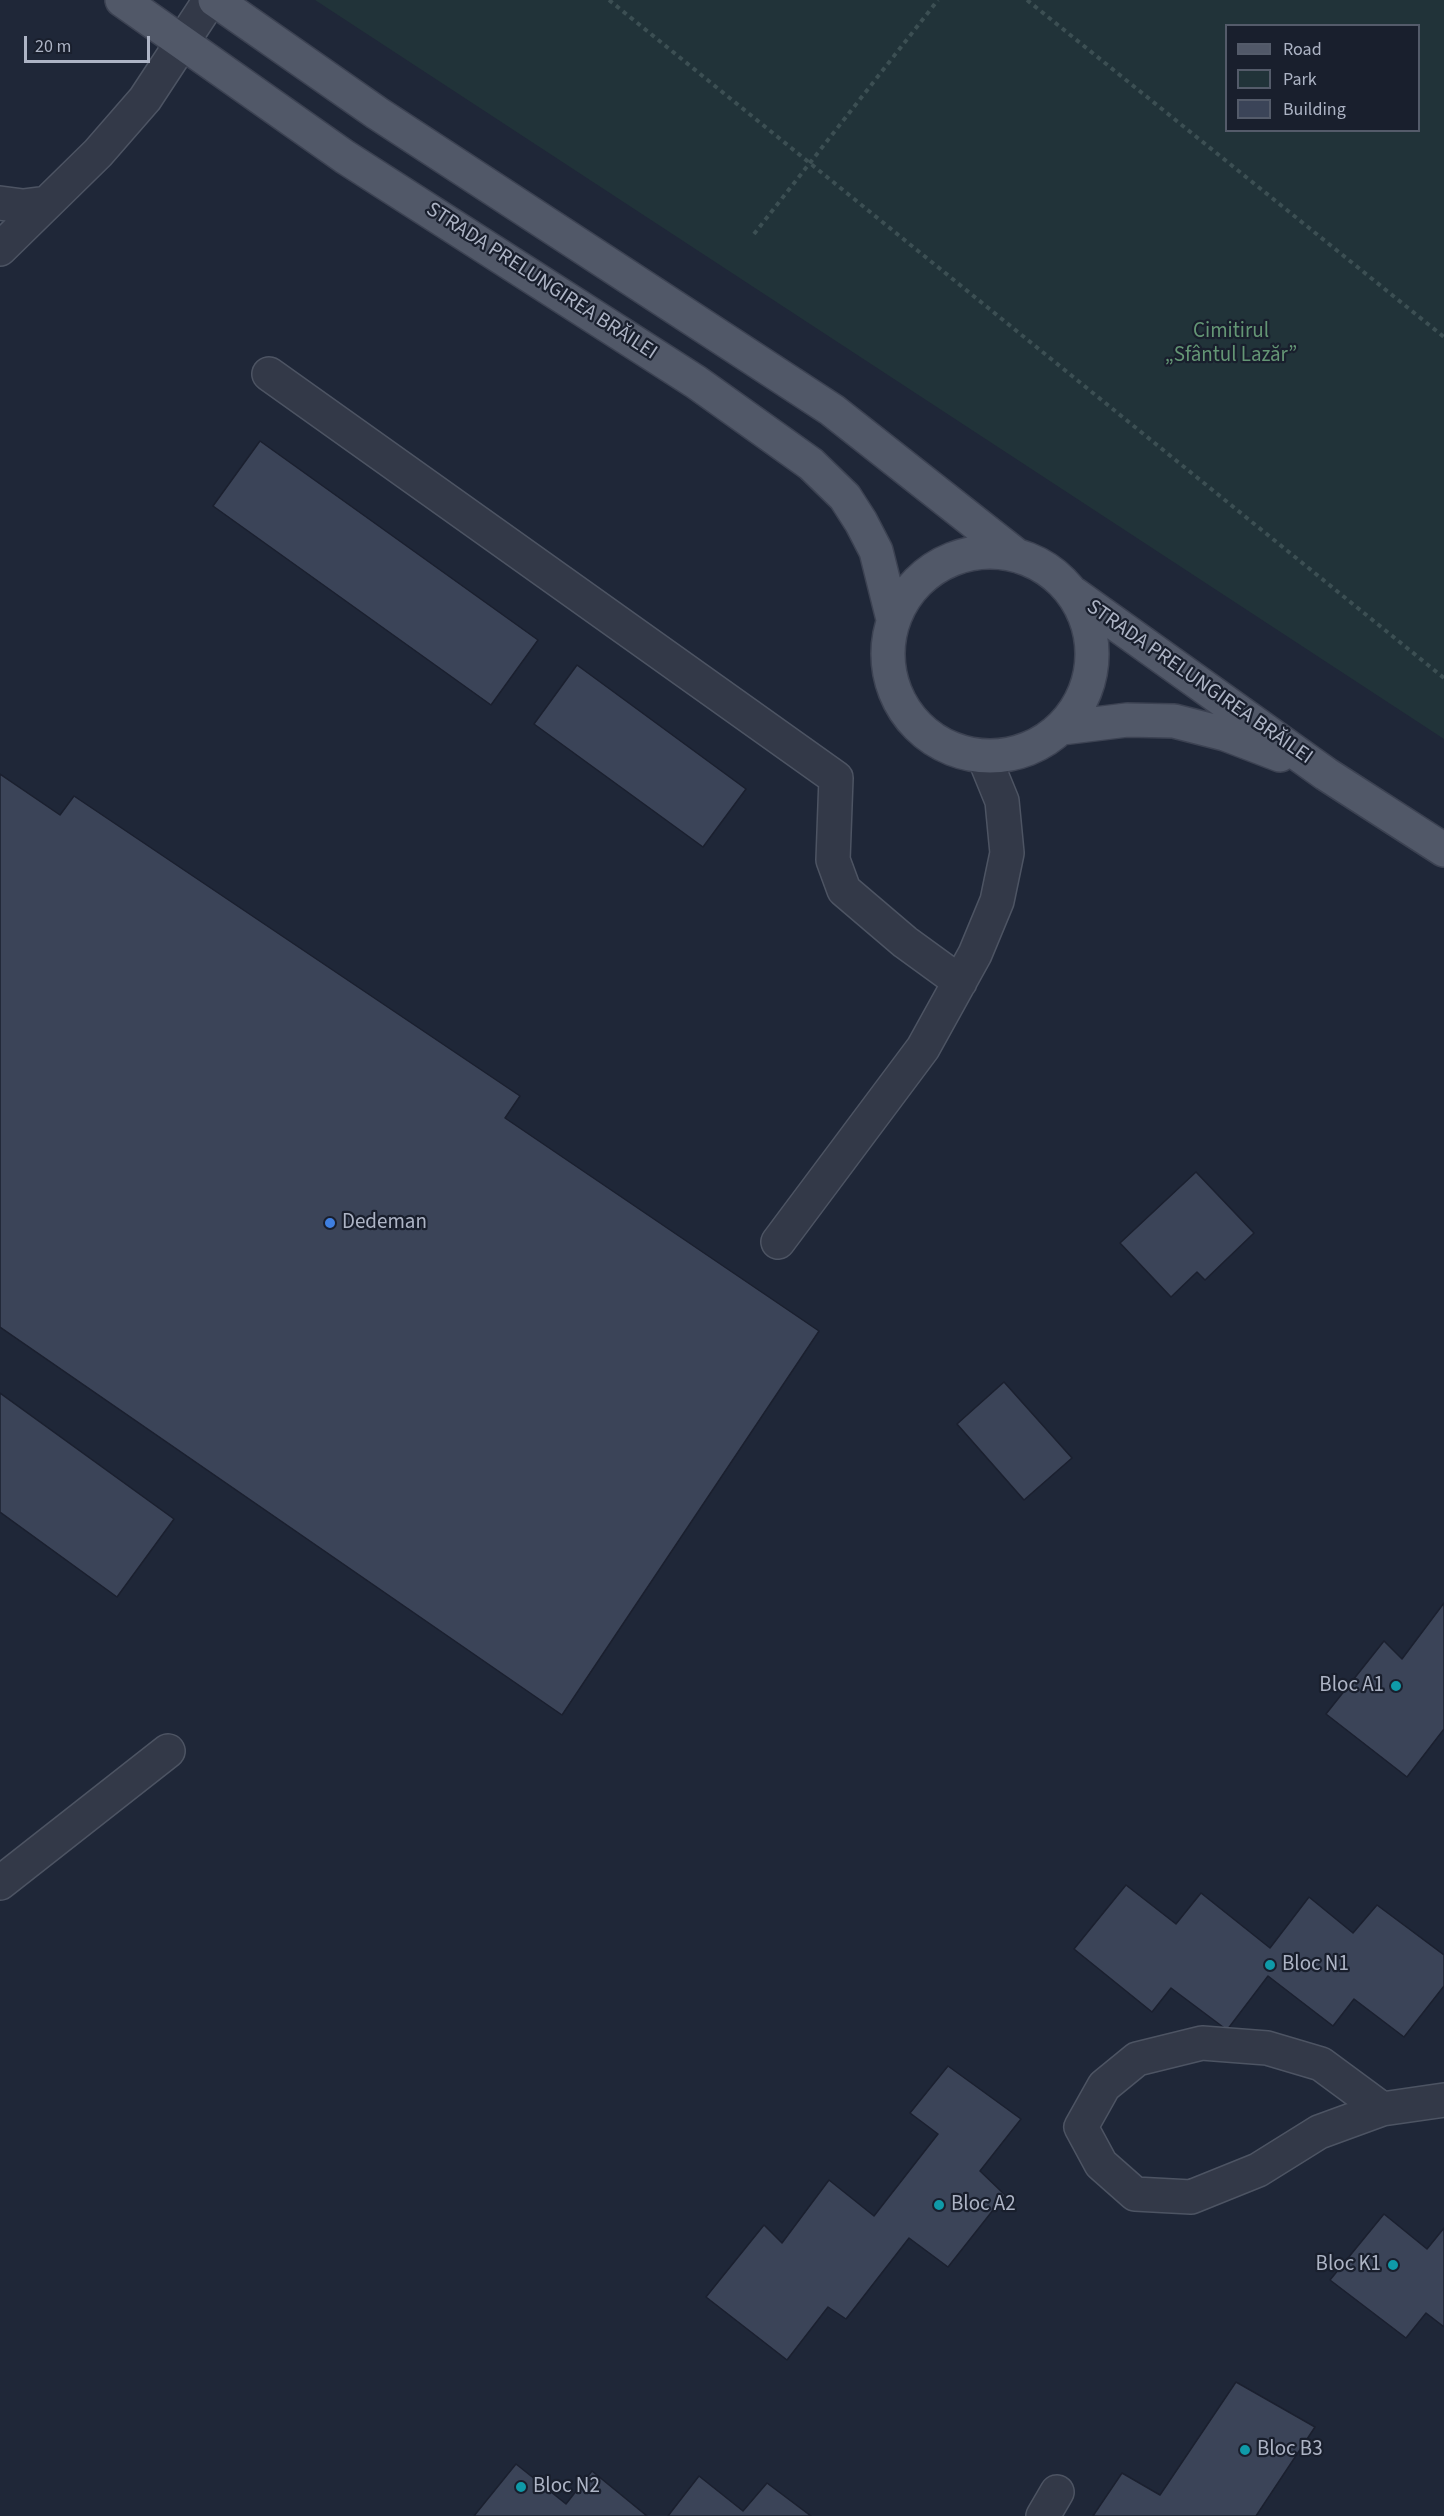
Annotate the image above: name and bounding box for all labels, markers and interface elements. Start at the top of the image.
scale bar [27,24,153,62]
legend [1225,24,1420,132]
text: 20 m [35,34,71,59]
text: Road [1283,37,1322,62]
text: Park [1283,67,1317,92]
text: Building [1283,97,1346,122]
street label: STRADA PRELUNGIREA BRĂILEI [421,198,661,366]
park label: Cimitirul „Sfântul Lazăr” [1165,319,1297,369]
street label: STRADA PRELUNGIREA BRĂILEI [1081,595,1317,771]
place label: Dedeman [342,1210,427,1236]
marker: Dedeman [323,1216,337,1230]
place label: Bloc A1 [1319,1673,1384,1699]
marker: Bloc A1 [1389,1679,1403,1693]
place label: Bloc N1 [1282,1952,1349,1978]
marker: Bloc N1 [1263,1958,1277,1972]
place label: Bloc A2 [951,2192,1016,2218]
marker: Bloc A2 [932,2198,946,2212]
place label: Bloc K1 [1316,2252,1381,2278]
marker: Bloc K1 [1386,2258,1400,2272]
place label: Bloc B3 [1257,2437,1323,2463]
marker: Bloc B3 [1238,2443,1252,2457]
place label: Bloc N2 [533,2474,600,2500]
marker: Bloc N2 [514,2480,528,2494]

